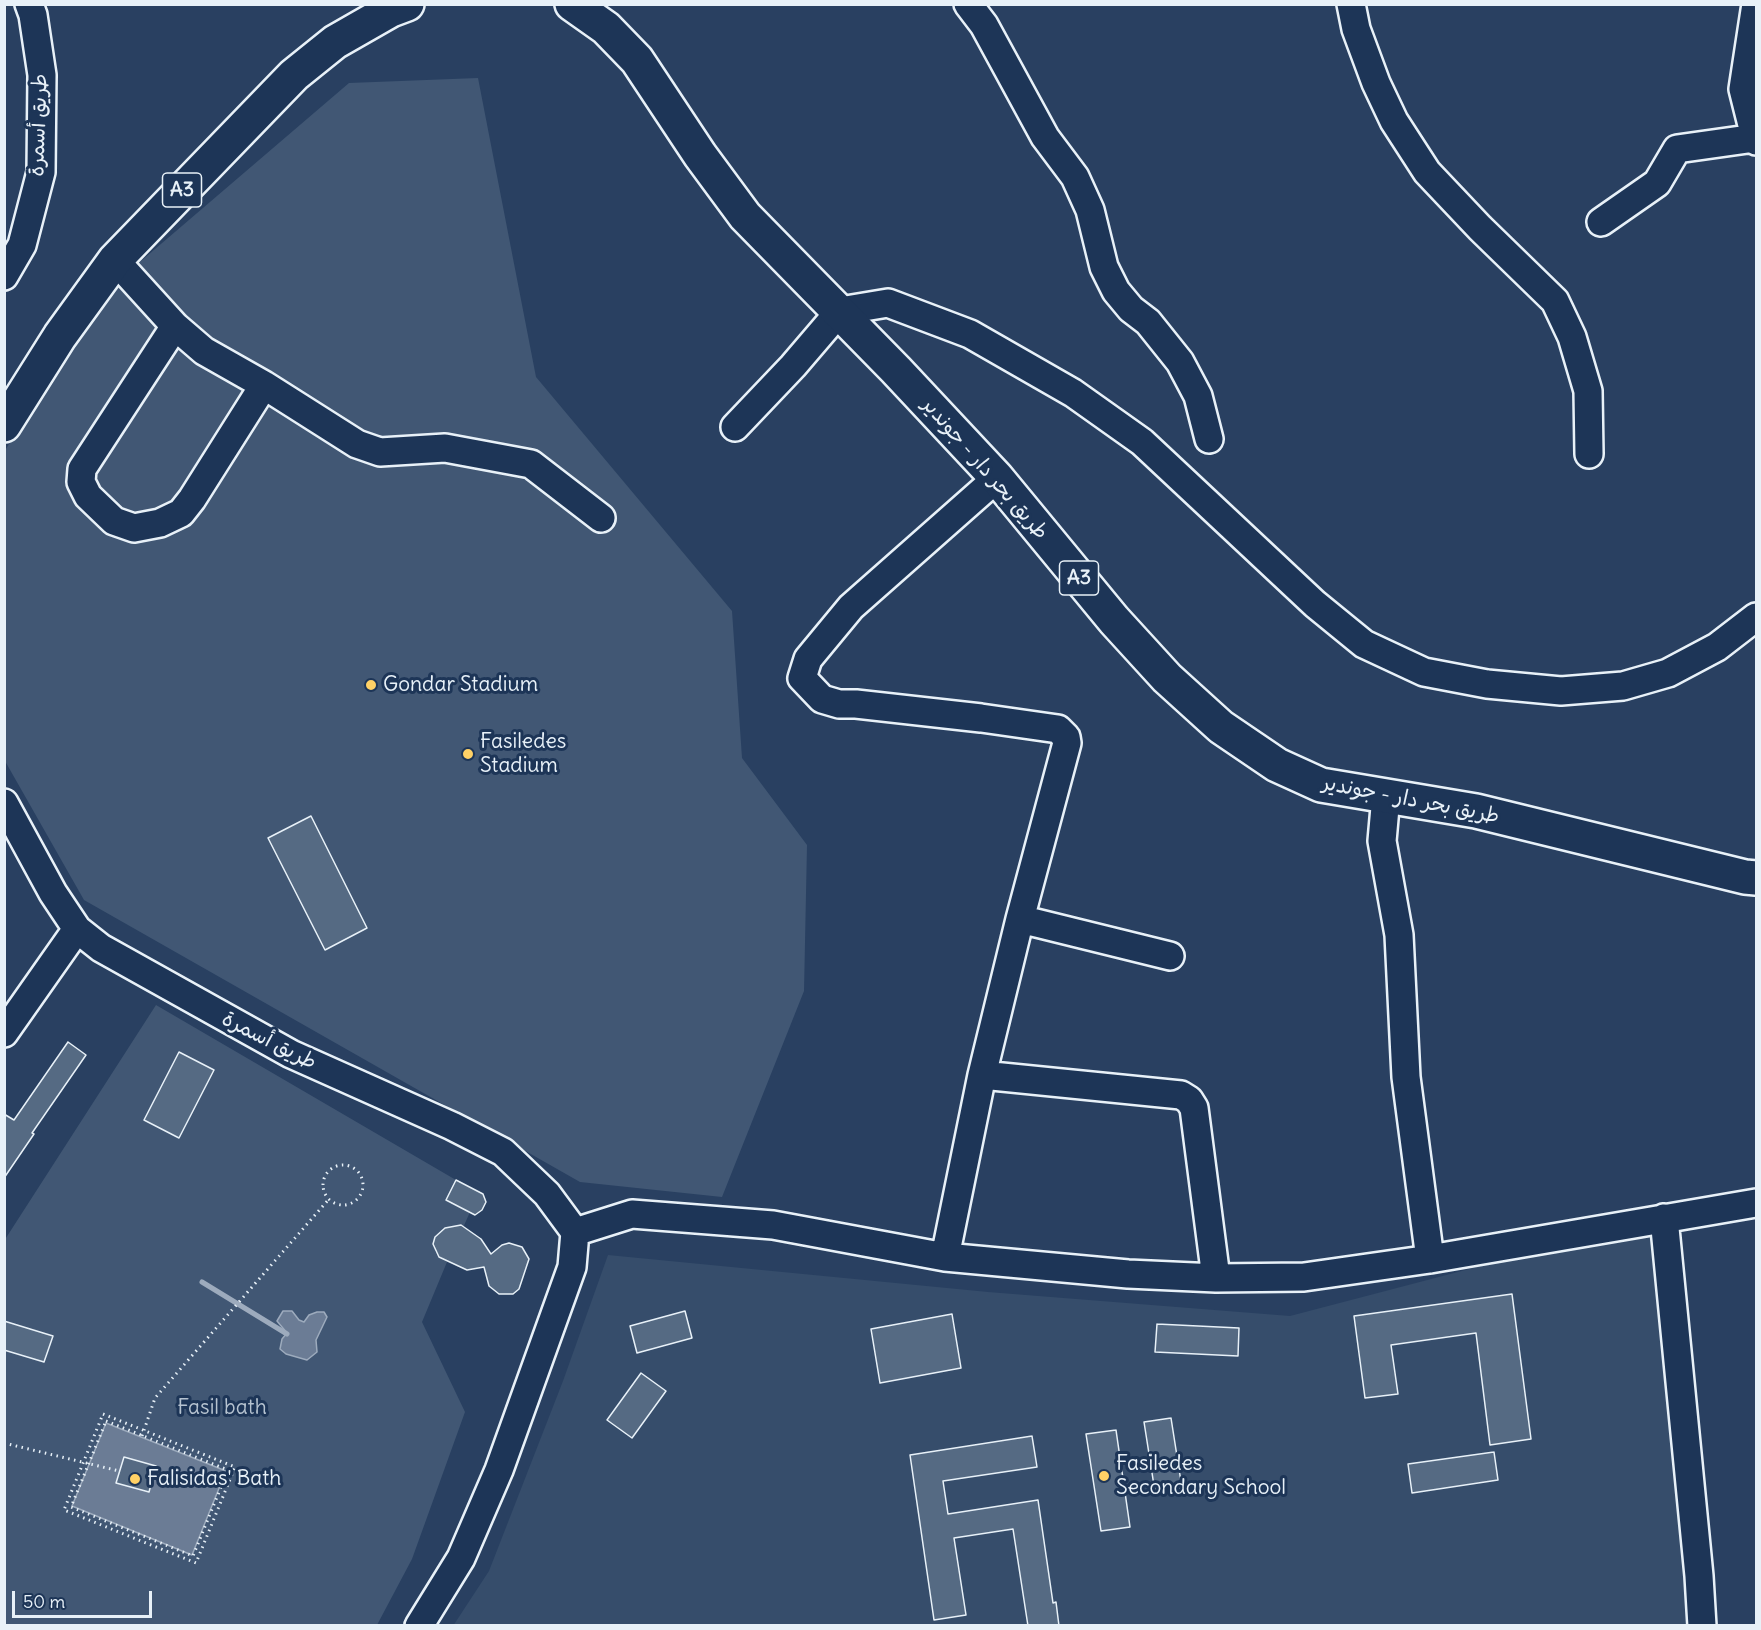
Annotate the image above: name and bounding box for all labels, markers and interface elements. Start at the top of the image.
street label: طريق أسمرة [25,73,53,177]
road number: A3 [162,173,201,207]
street label: طريق بحر دار - جوندير [917,393,1053,545]
road number: A3 [1060,561,1098,595]
place label: Gondar Stadium [383,672,538,698]
marker: Gondar Stadium [364,678,378,692]
place label: Fasiledes Stadium [480,729,566,779]
marker: Fasiledes Stadium [461,747,475,761]
street label: طريق بحر دار - جوندير [1320,771,1502,829]
street label: طريق أسمرة [217,1006,321,1076]
park label: Fasil bath [177,1395,267,1421]
place label: Fasiledes Secondary School [1116,1451,1286,1501]
place label: Falisidas' Bath [147,1466,281,1492]
marker: Fasiledes Secondary School [1097,1469,1111,1483]
marker: Falisidas' Bath [128,1472,142,1486]
scale bar [15,1579,154,1617]
text: 50 m [23,1590,65,1613]

